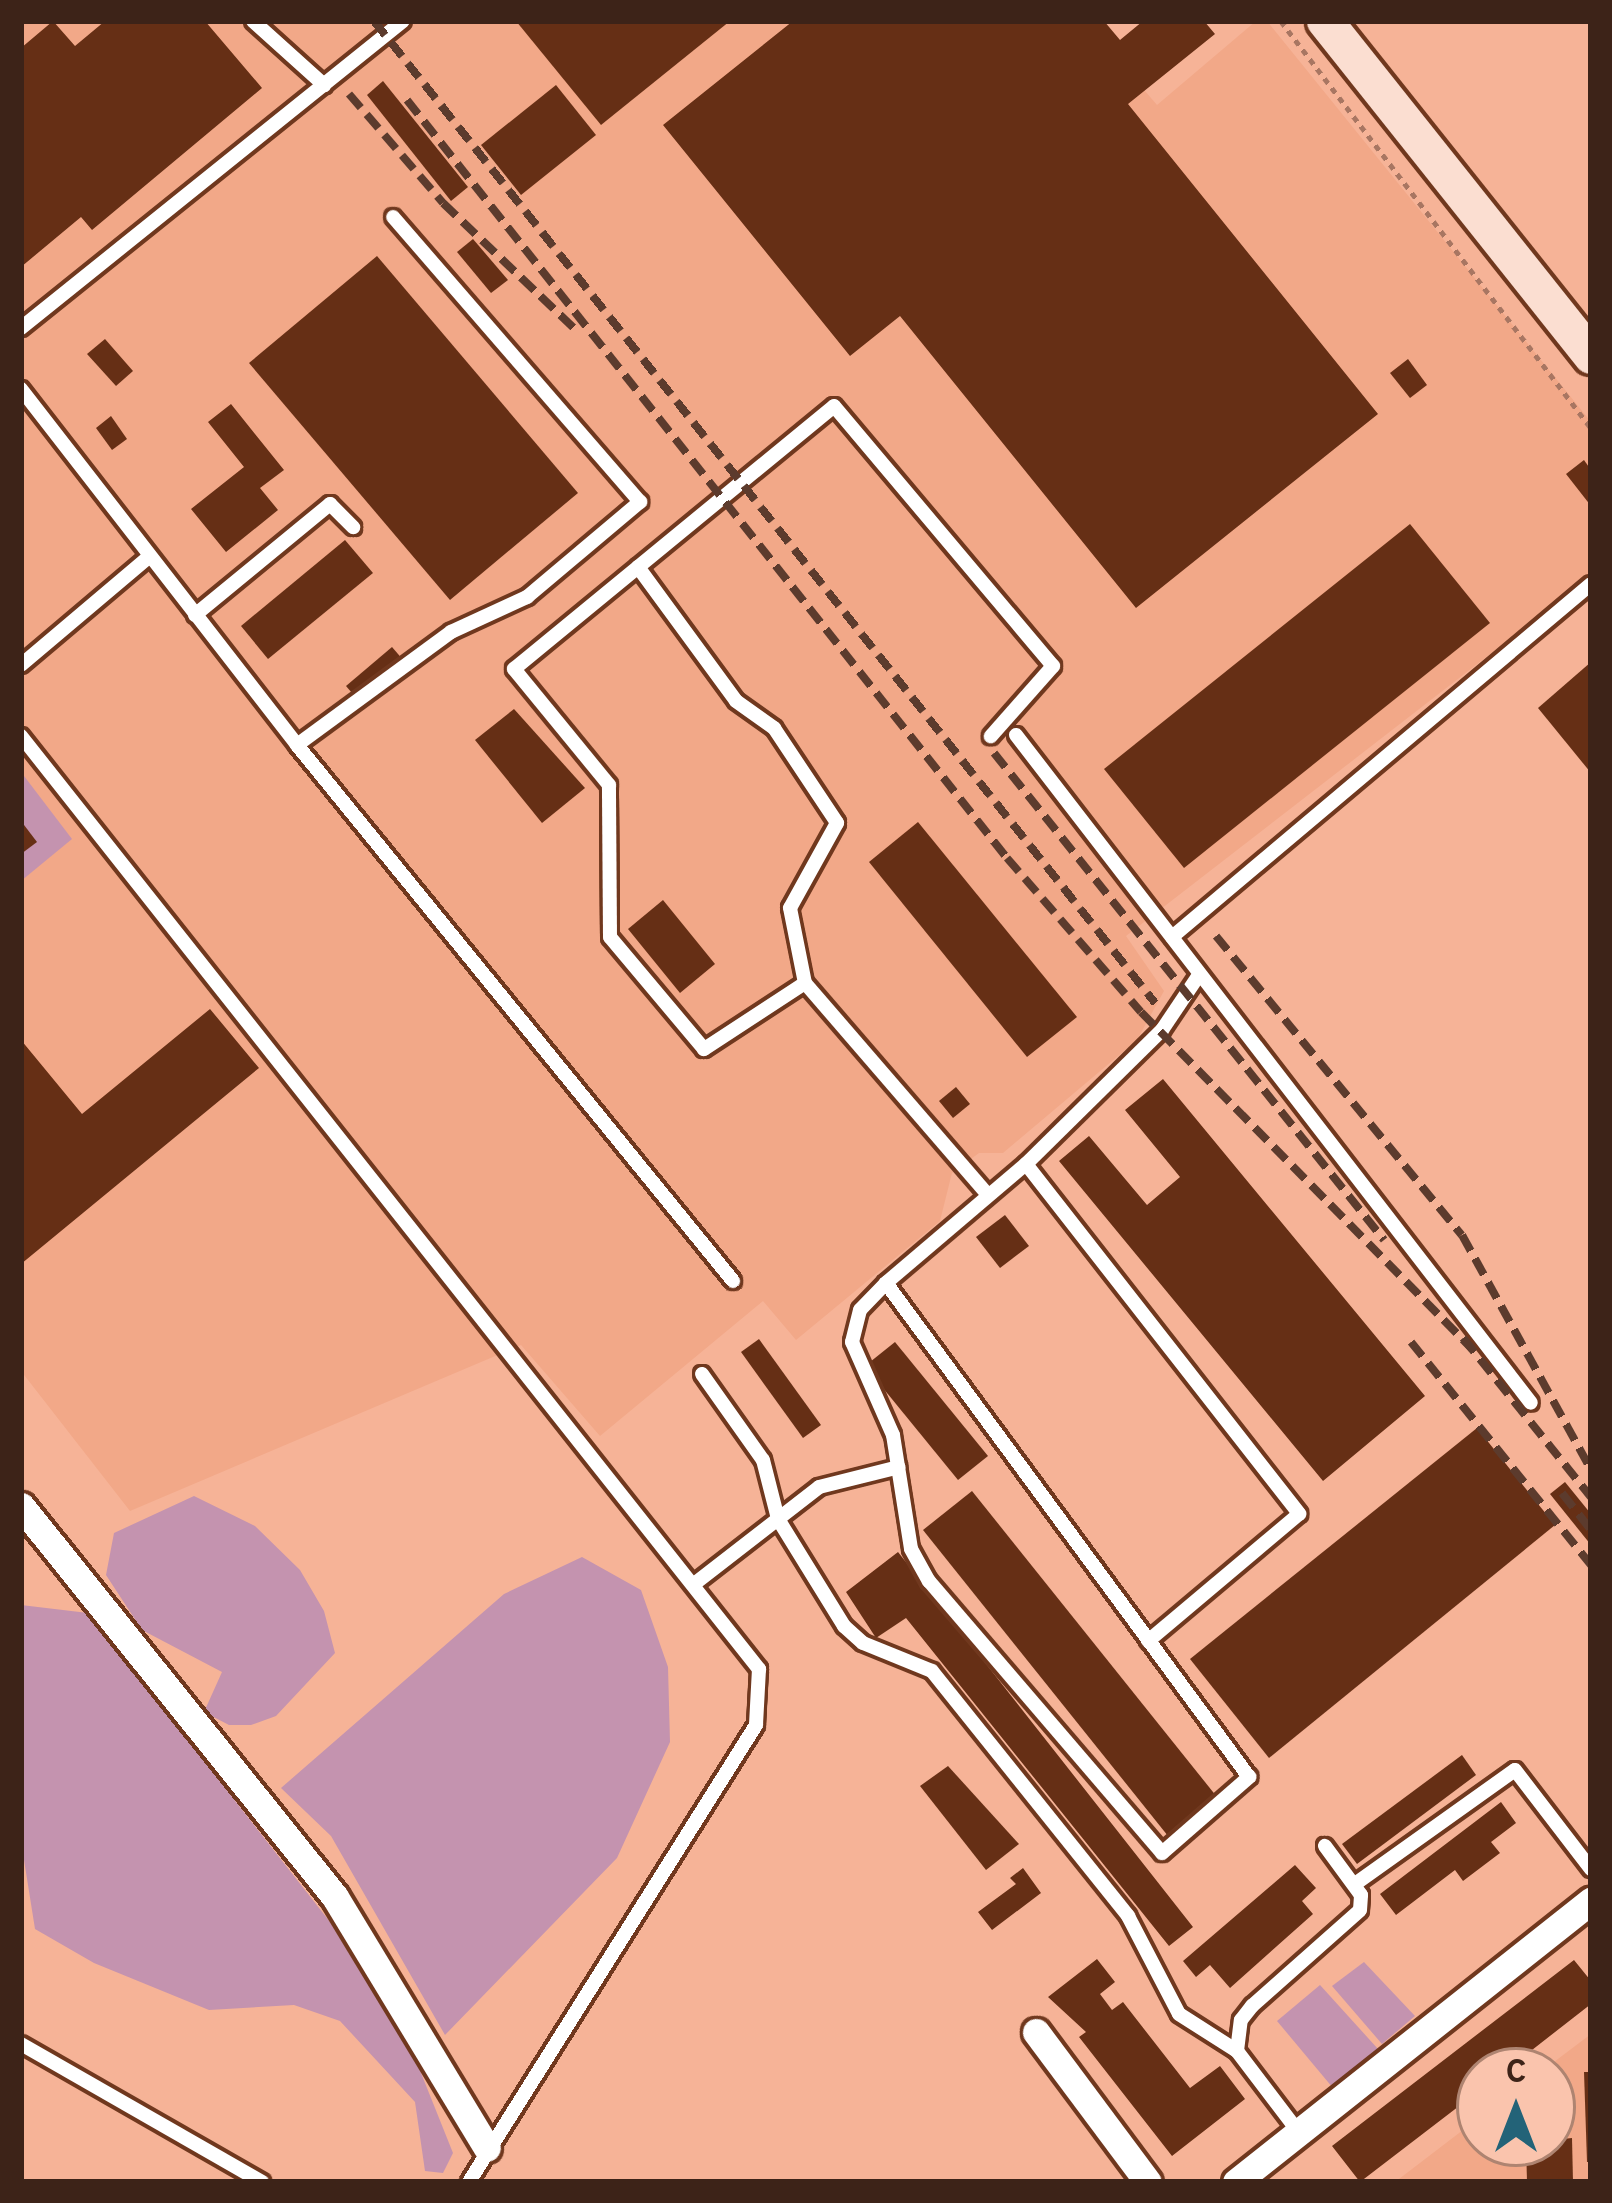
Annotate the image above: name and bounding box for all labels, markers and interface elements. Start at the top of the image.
north arrow [1456,2047,1576,2167]
text: С [1505,2053,1527,2095]

